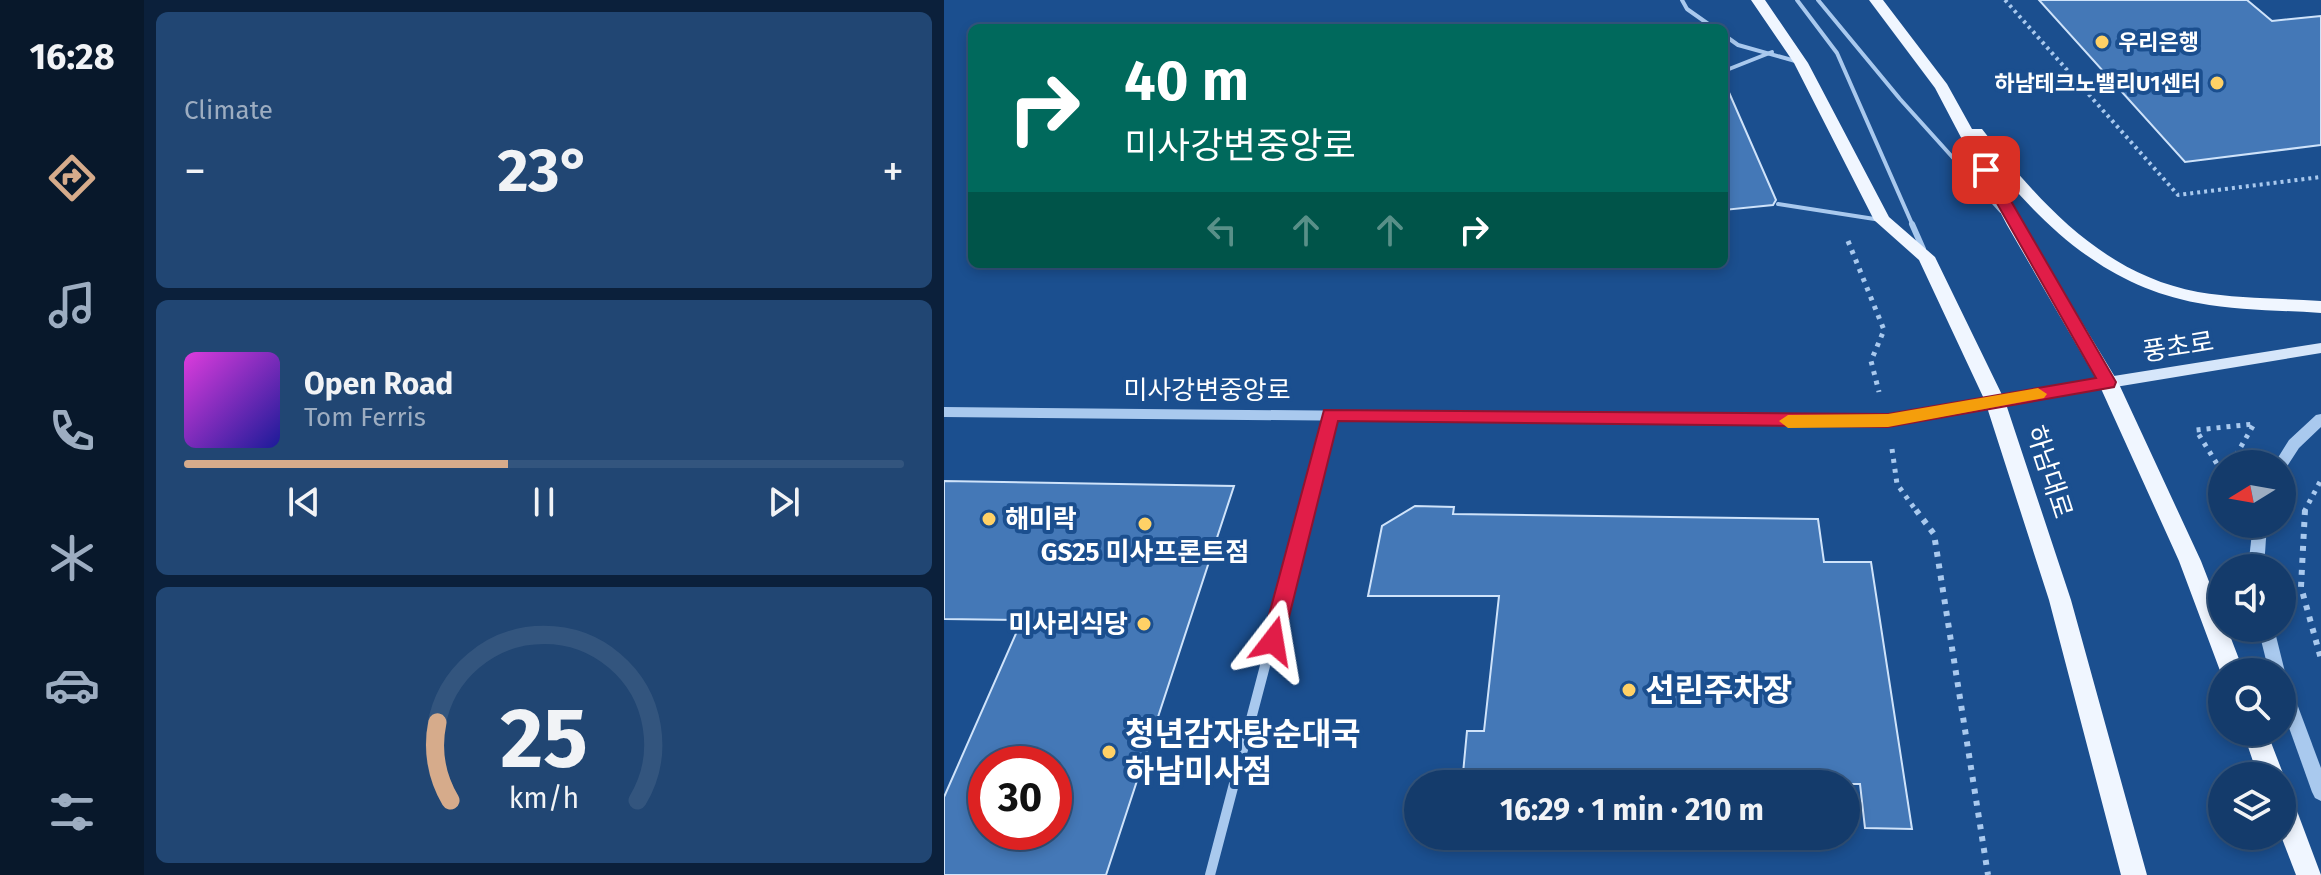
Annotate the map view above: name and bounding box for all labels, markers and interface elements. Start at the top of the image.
place label: 우리은행 [2118,29,2199,56]
marker: 우리은행 [2093,33,2111,51]
text: 16:28 [29,35,115,79]
text: 40 m [1124,48,1249,115]
icon: right [992,56,1096,160]
place label: 하남테크노밸리U1센터 [1994,70,2201,97]
marker: 하남테크노밸리U1센터 [2208,74,2226,92]
text: Climate [184,95,273,126]
text: 미사강변중앙로 [1124,124,1356,168]
text: 23° [497,135,591,207]
pin [1952,136,2020,204]
text: − [184,145,206,198]
text: + [882,145,904,198]
icon: arrive [1964,148,2008,192]
icon: directions [44,150,100,206]
icon: left [1200,208,1244,252]
icon: ahead [1284,208,1328,252]
icon: ahead [1368,208,1412,252]
icon: right [1452,208,1496,252]
icon: music [44,277,100,333]
street label: 풍초로 [2140,326,2216,368]
text: Open Road [304,366,453,402]
street label: 미사강변중앙로 [1123,375,1291,406]
text: Tom Ferris [304,402,426,433]
icon: phone [44,403,100,459]
street label: 하남대로 [2019,422,2079,522]
north arrow [2208,450,2296,538]
map controls [2208,450,2296,850]
icon: previous [282,480,326,524]
icon: pause [522,480,566,524]
icon: next [762,480,806,524]
place label: 해미락 [1005,504,1077,535]
marker: 해미락 [980,510,998,528]
marker: GS25 미사프론트점 [1136,515,1154,533]
icon: climate [44,530,100,586]
place label: GS25 미사프론트점 [1041,537,1249,568]
button: sound [2208,554,2296,642]
position arrow [1231,599,1315,683]
place label: 미사리식당 [1008,609,1128,640]
marker: 미사리식당 [1135,615,1153,633]
icon: car [44,657,100,713]
button: search [2208,658,2296,746]
place label: 선린주차장 [1645,671,1792,709]
marker: 선린주차장 [1620,681,1638,699]
text: 25 [500,689,588,789]
place label: 청년감자탕순대국 하남미사점 [1125,715,1361,790]
marker: 청년감자탕순대국 하남미사점 [1100,743,1118,761]
speed limit sign: 30 [968,746,1072,850]
button: layers [2208,762,2296,850]
text: km/h [509,781,579,816]
icon: filters [44,784,100,840]
text: 16:29 · 1 min · 210 m [1500,792,1764,828]

